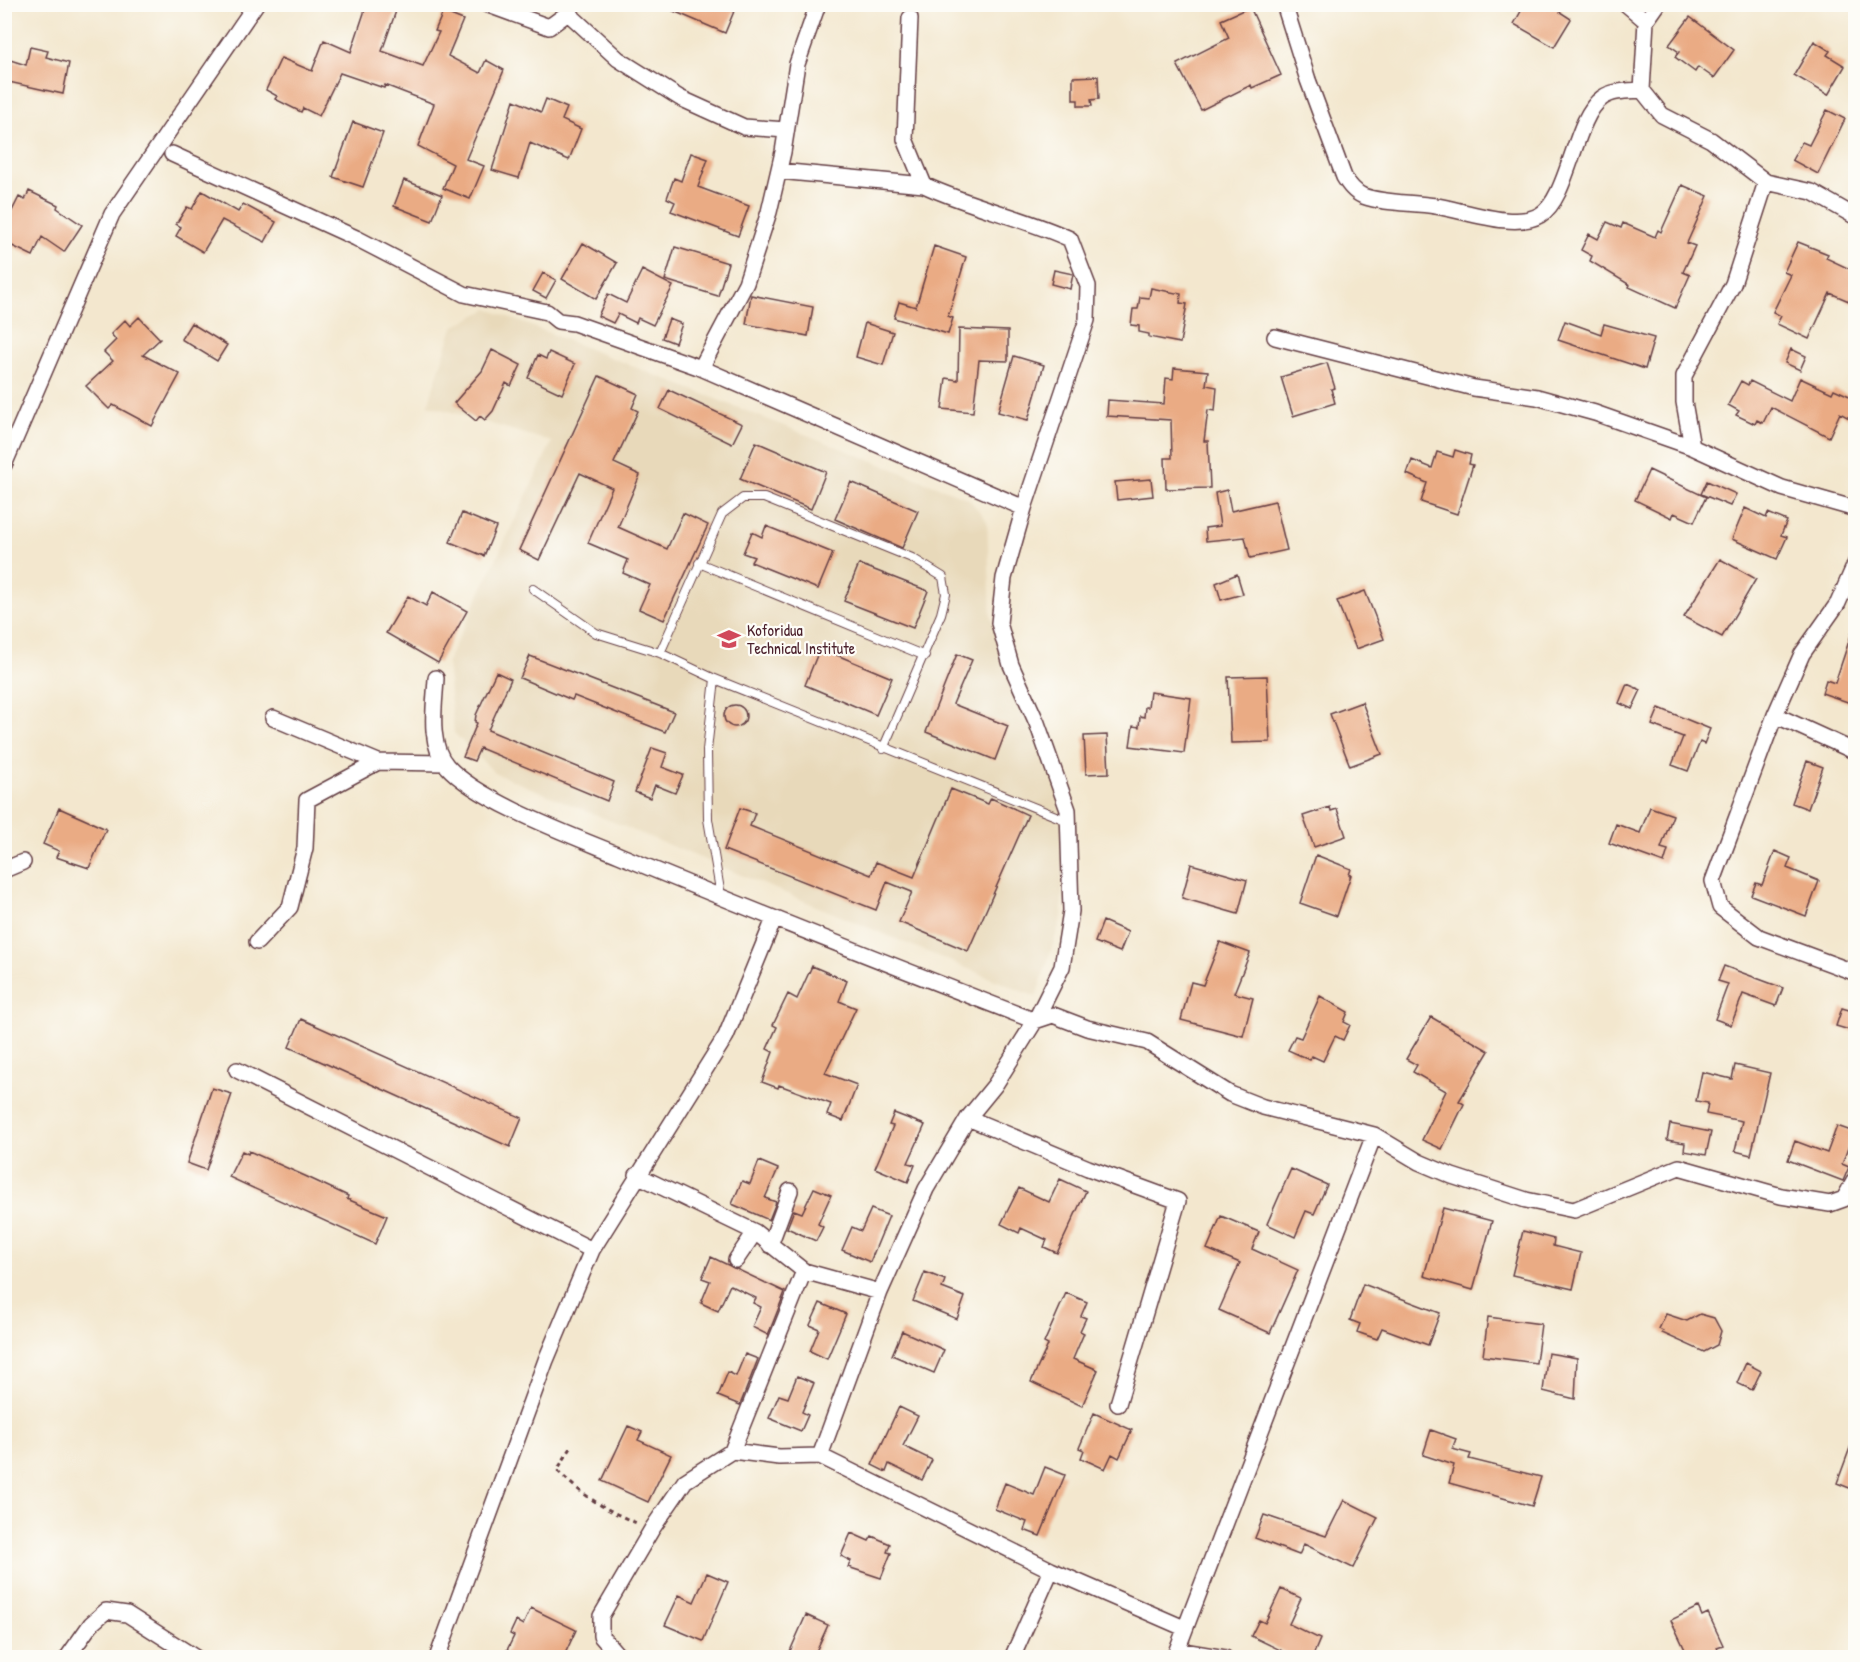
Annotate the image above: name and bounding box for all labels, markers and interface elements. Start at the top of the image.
place label: Koforidua Technical Institute [747,619,856,659]
school or university icon: Koforidua Technical Institute [716,626,742,652]

